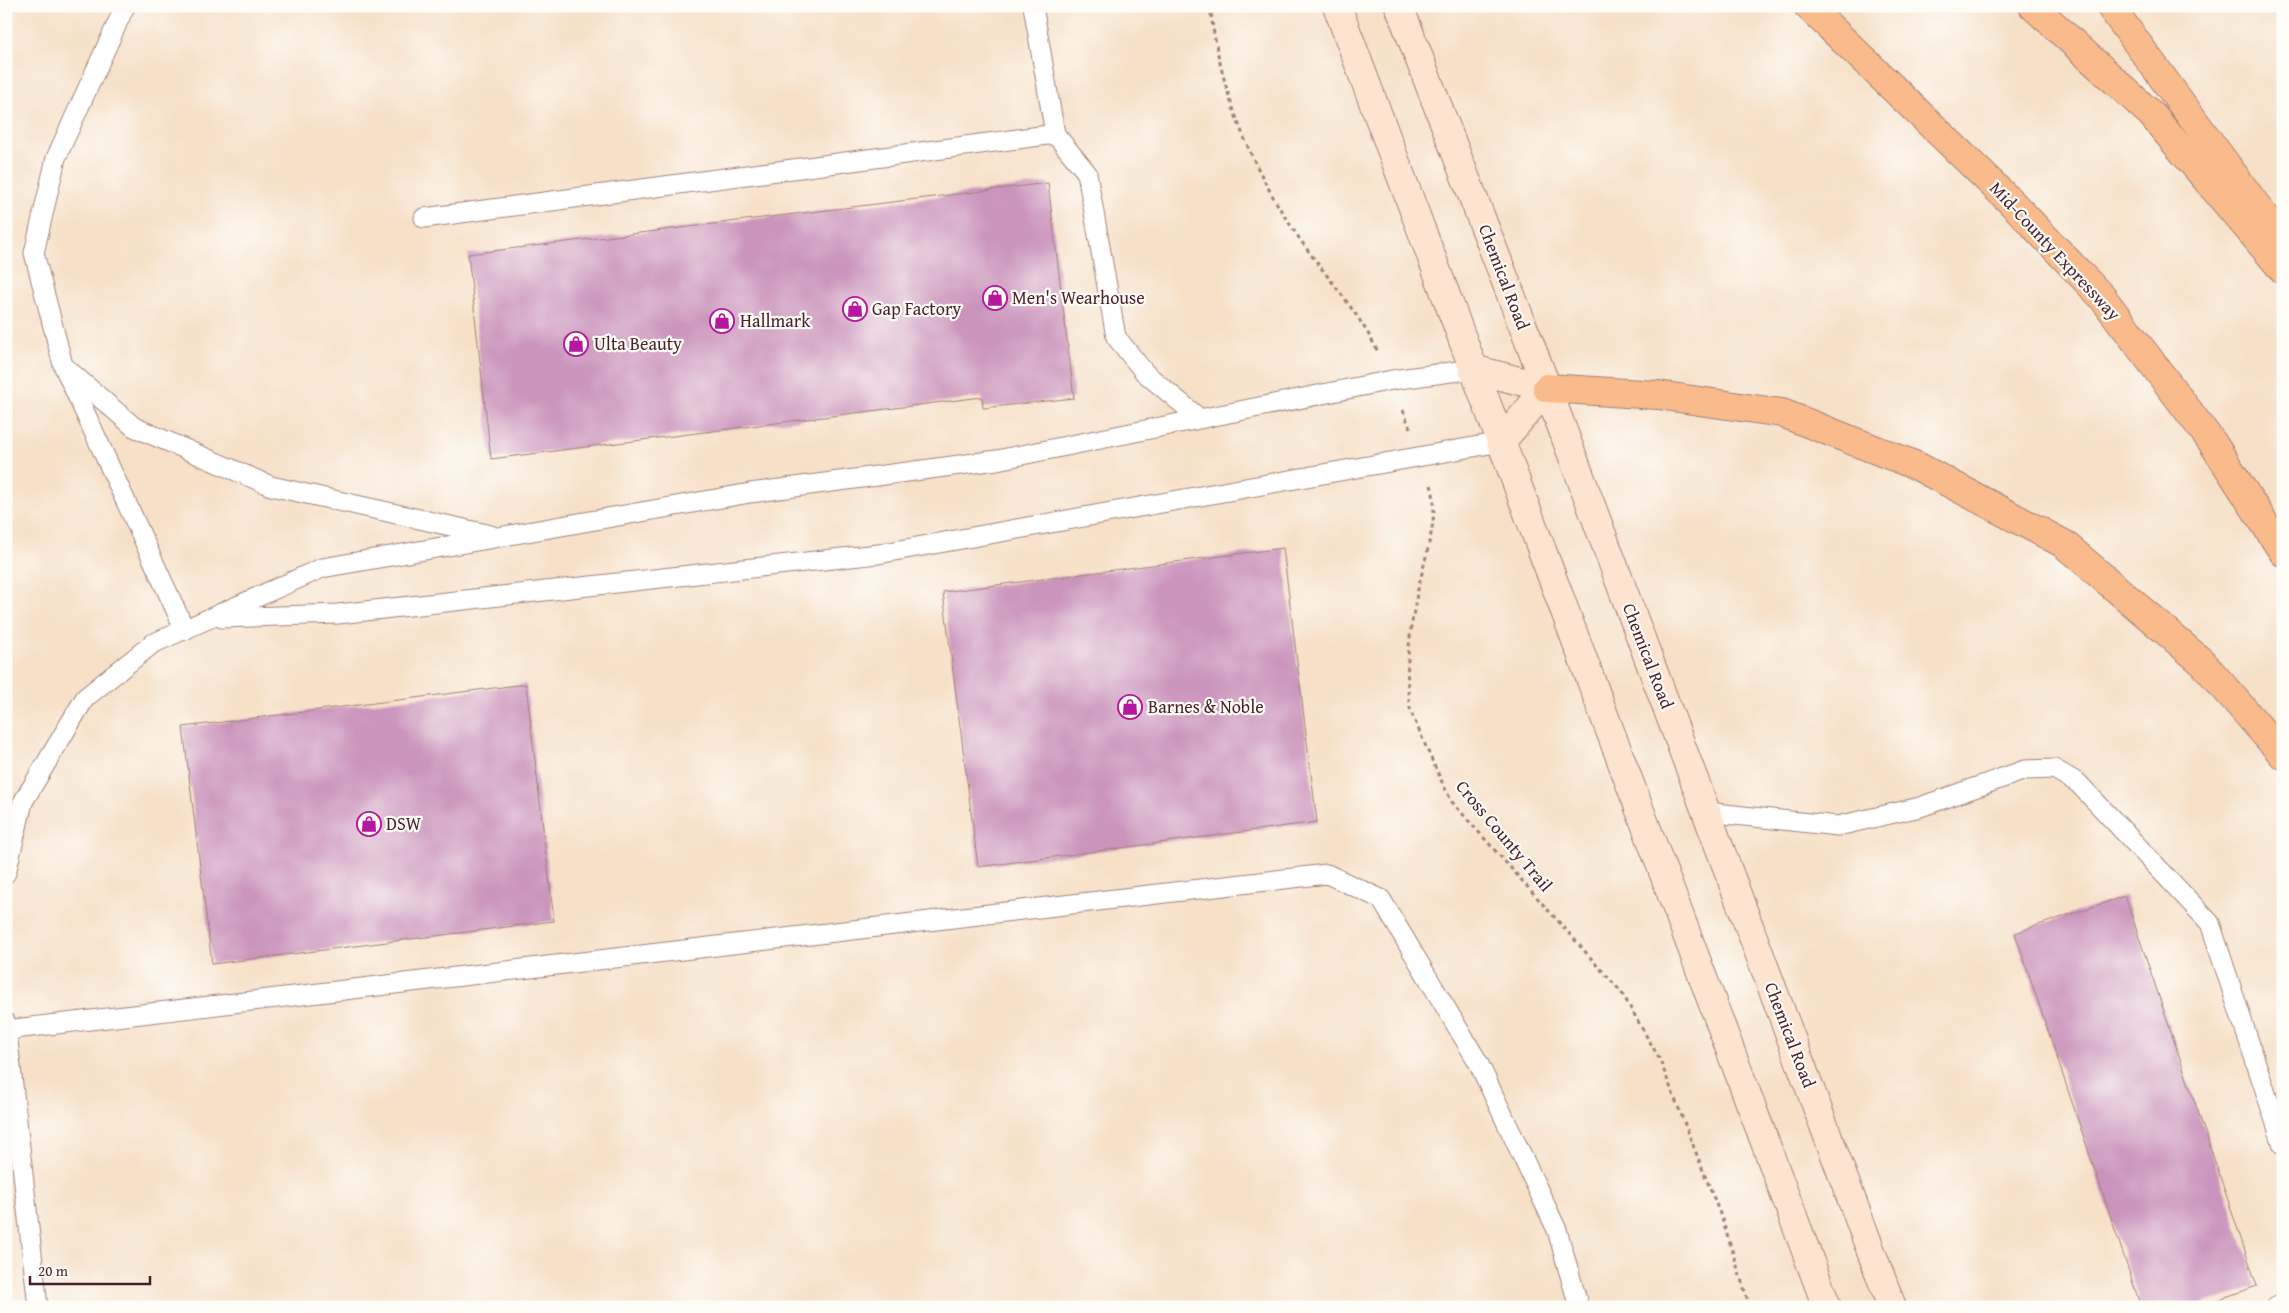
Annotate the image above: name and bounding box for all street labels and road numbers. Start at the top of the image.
street label: Mid-County Expressway [1984,175,2127,326]
street label: Chemical Road [1472,220,1537,334]
street label: Chemical Road [1616,599,1681,713]
street label: Cross County Trail [1450,774,1559,897]
street label: Chemical Road [1758,978,1823,1092]

